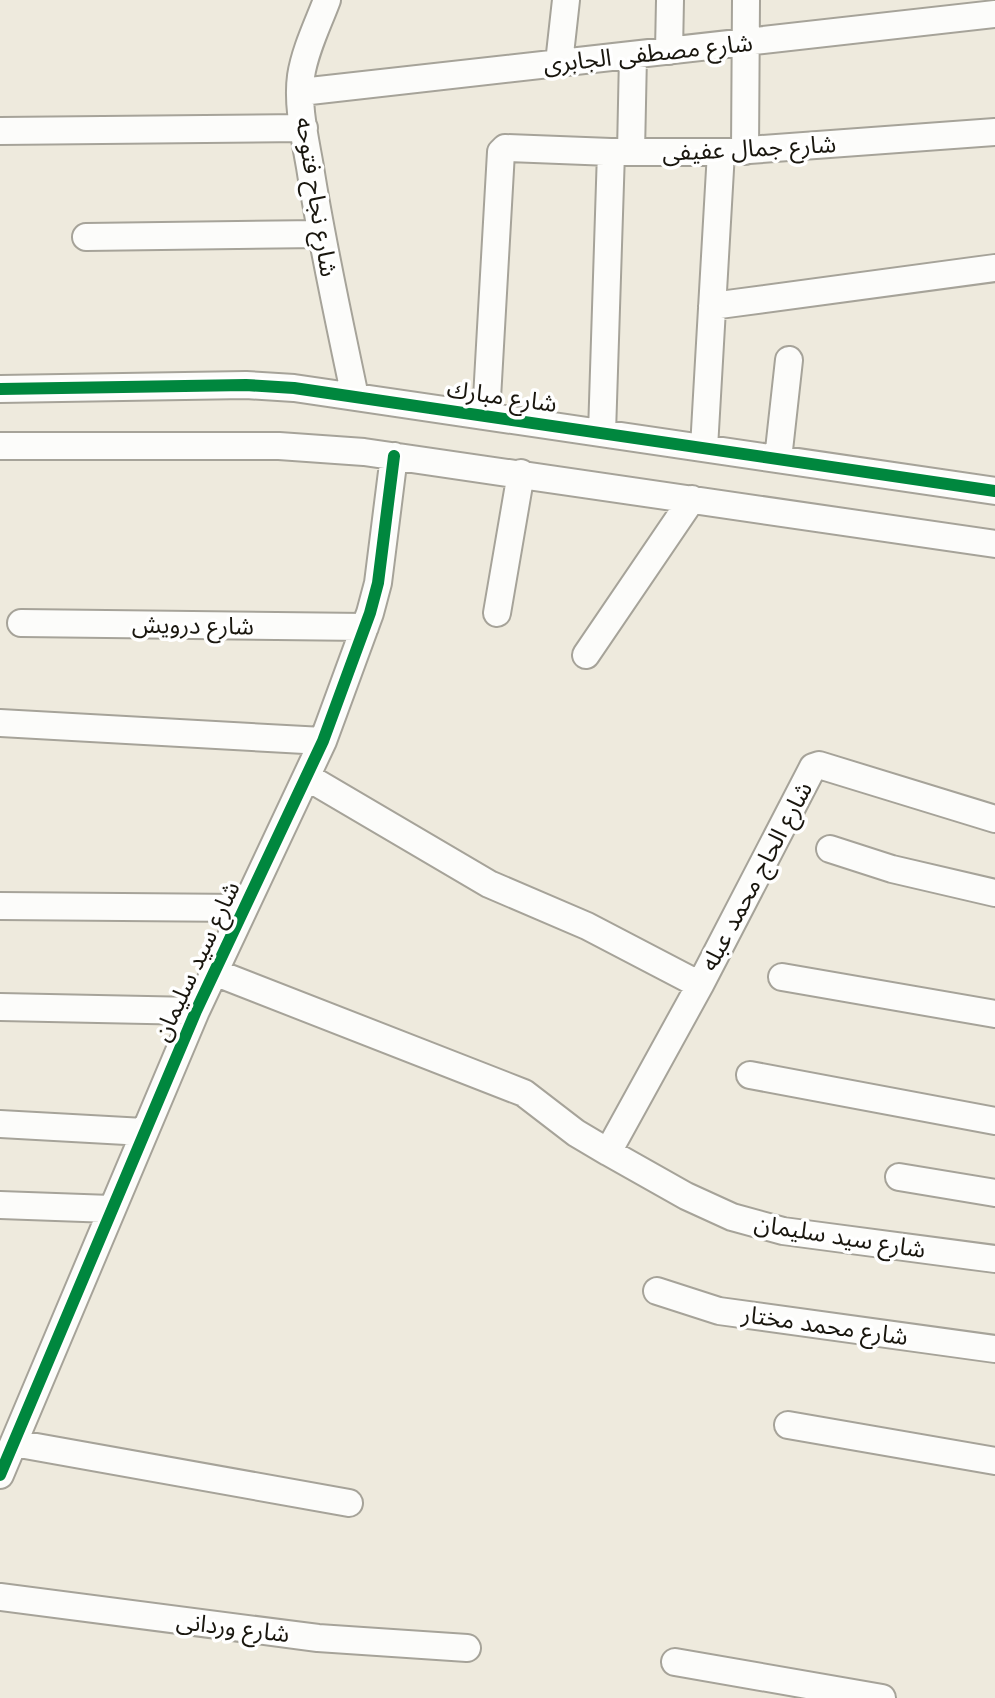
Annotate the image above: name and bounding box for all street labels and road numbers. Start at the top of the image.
street label: شارع مصطفى الجابرى [542,29,755,81]
street label: شارع نجاح فتوحه [287,115,343,279]
street label: شارع جمال عفيفى [661,130,837,170]
street label: شارع مبارك [445,375,559,421]
street label: شارع درويش [132,610,254,644]
street label: شارع الحاج محمد عبله [695,777,821,977]
street label: شارع سيد سليمان [147,877,248,1047]
street label: شارع سيد سليمان [752,1209,928,1267]
street label: شارع محمد مختار [739,1300,910,1354]
street label: شارع وردانى [175,1607,291,1651]

